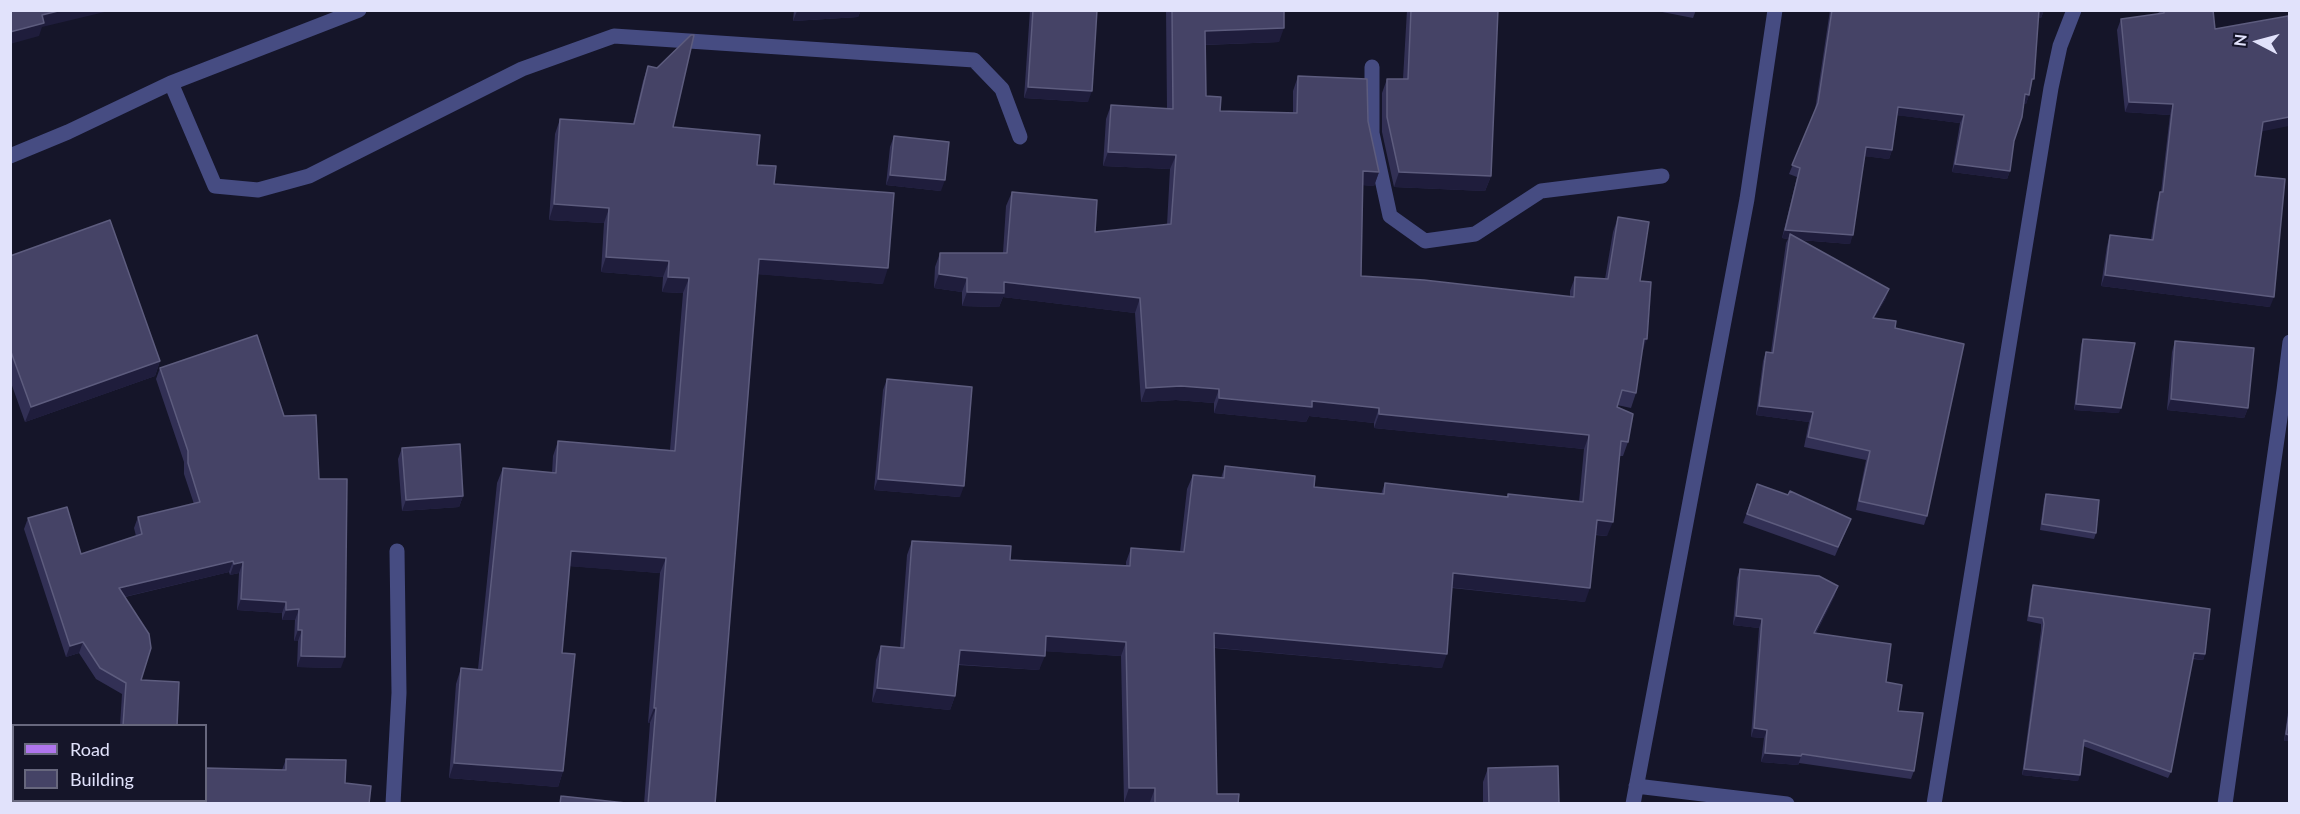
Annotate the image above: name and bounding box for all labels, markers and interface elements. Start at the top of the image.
north arrow [2228,12,2288,72]
text: N [2230,33,2250,47]
legend [12,724,207,802]
text: Road [70,738,110,760]
text: Building [70,768,134,790]

